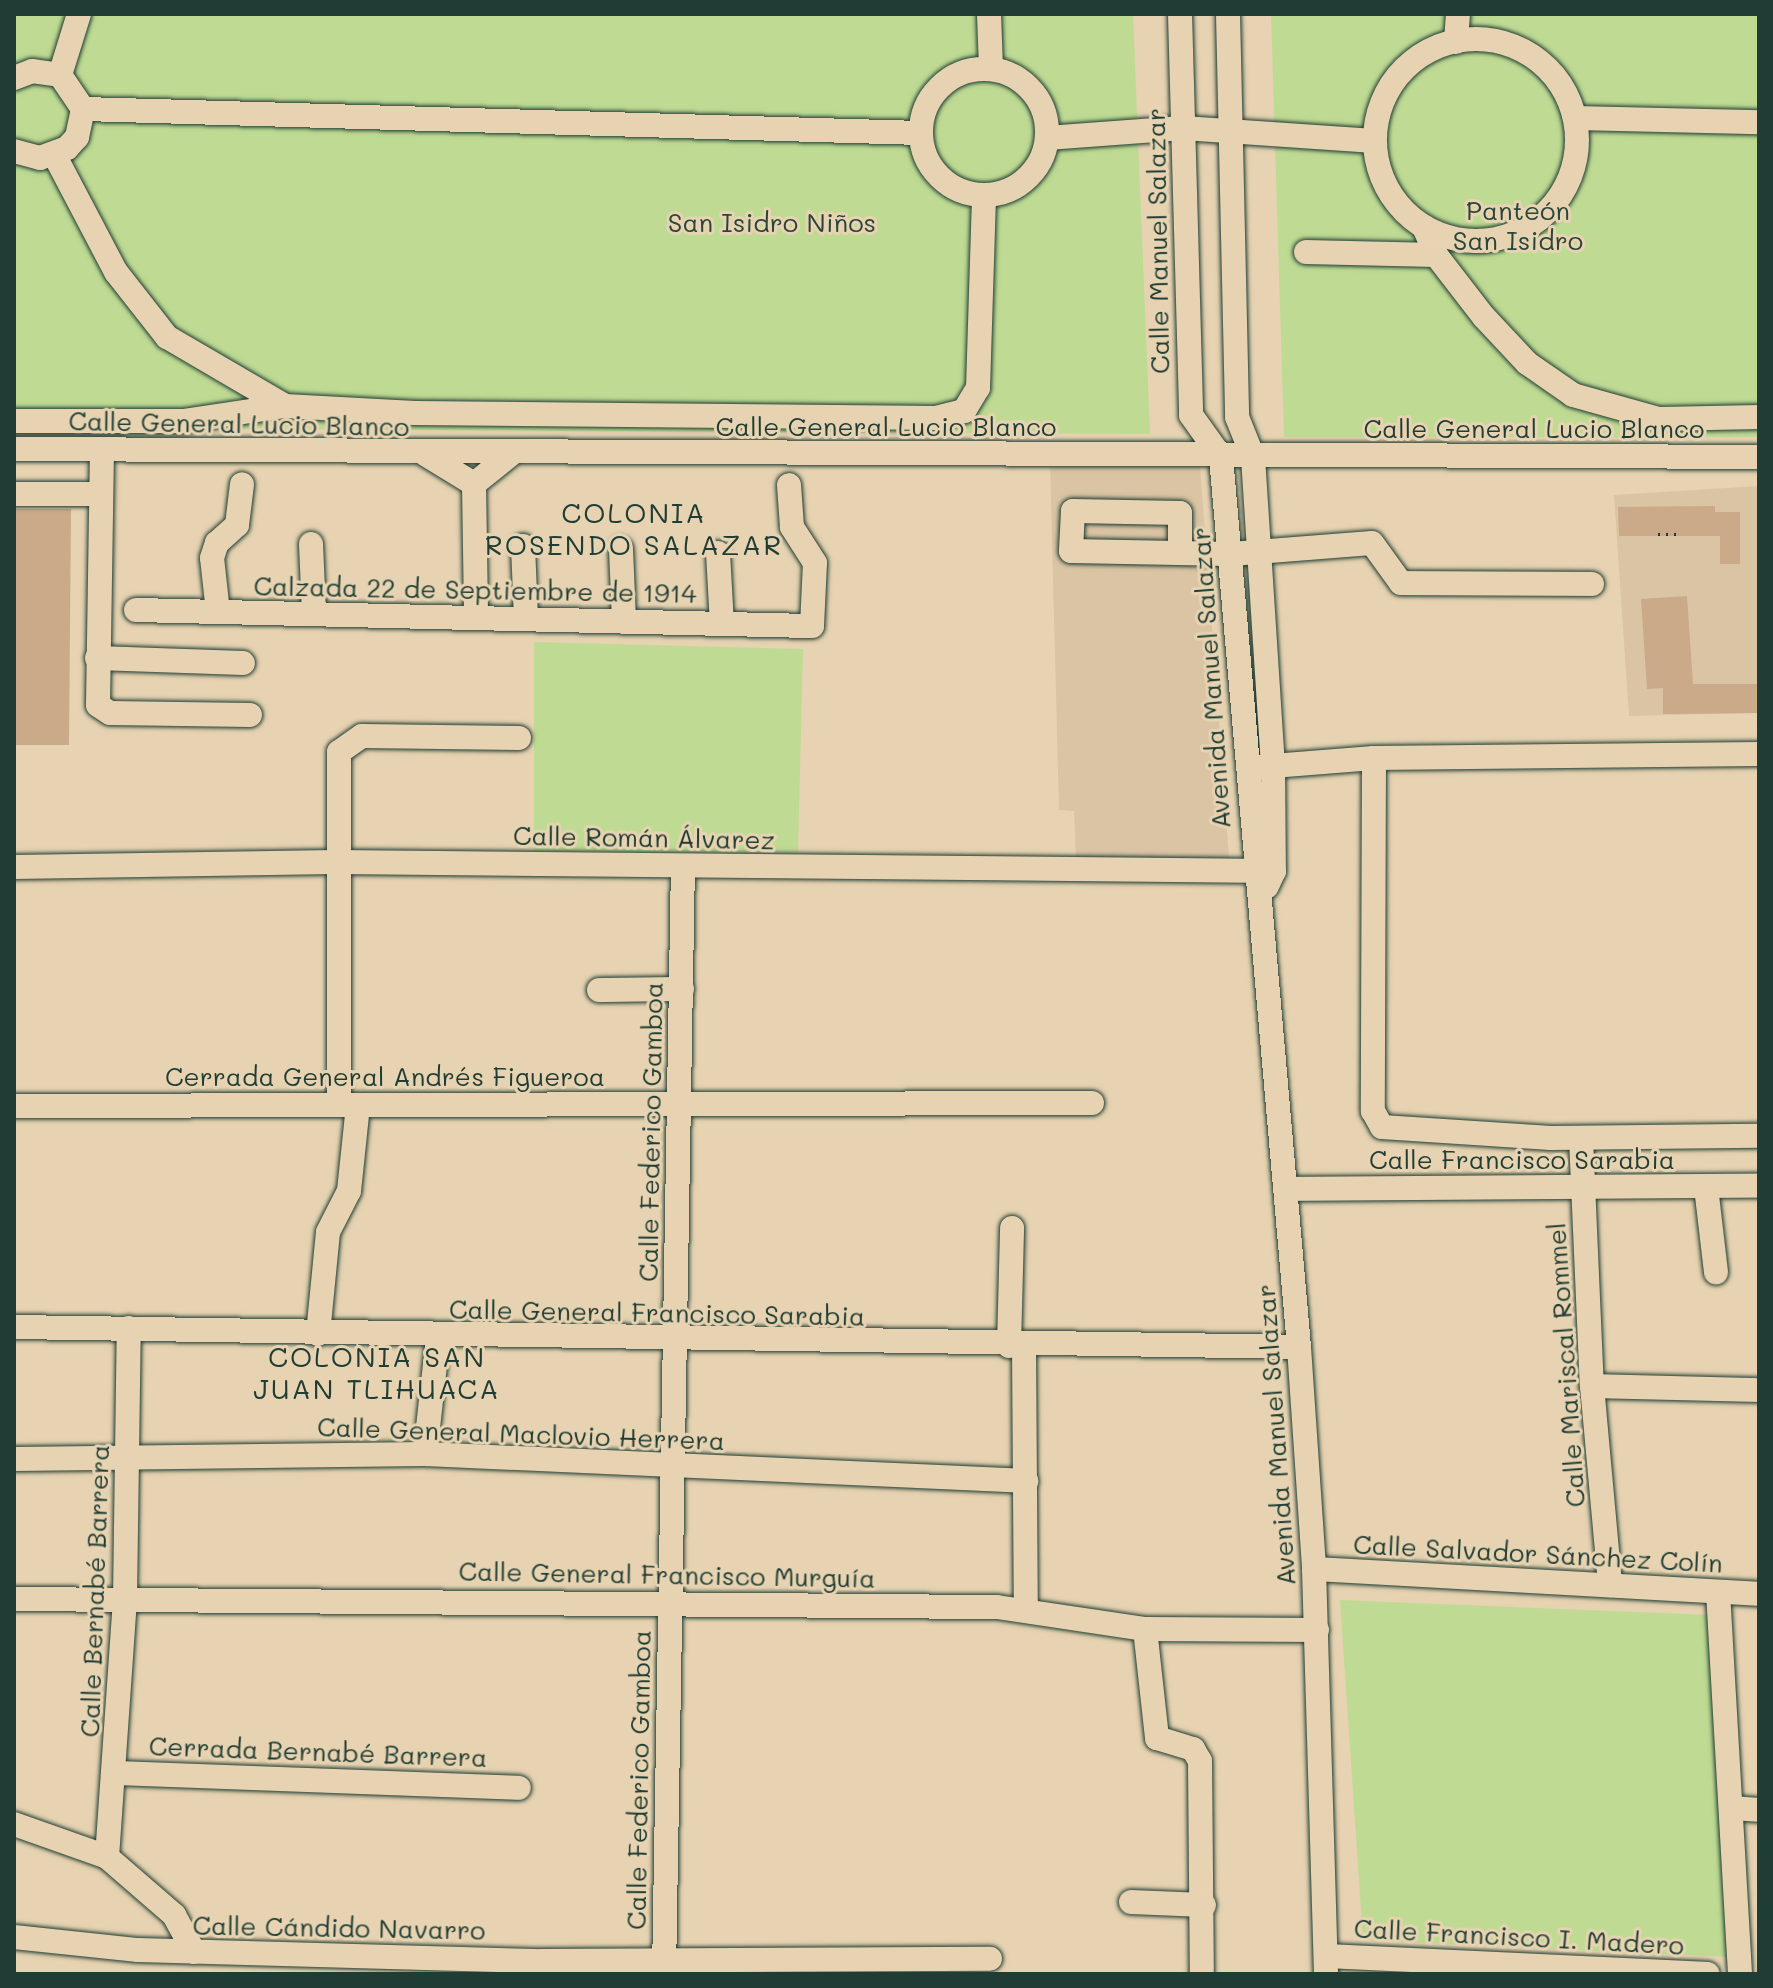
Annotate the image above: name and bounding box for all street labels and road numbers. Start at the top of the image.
street label: Calle Manuel Salazar [1140,108,1176,374]
street label: Calle General Lucio Blanco [68,405,410,443]
street label: Calle General Lucio Blanco [715,411,1057,443]
street label: Calle General Lucio Blanco [1363,413,1705,445]
street label: Avenida Manuel Salazar [1185,526,1237,830]
street label: Calzada 22 de Septiembre de 1914 [253,571,697,609]
street label: Calle Román Álvarez [513,820,775,856]
street label: Calle Federico Gamboa [633,982,669,1282]
street label: Cerrada General Andrés Figueroa [165,1061,605,1093]
street label: Calle Francisco Sarabia [1369,1144,1675,1176]
street label: Calle Mariscal Rommel [1540,1222,1592,1508]
street label: Avenida Manuel Salazar [1250,1283,1302,1587]
street label: Calle General Francisco Sarabia [449,1294,865,1332]
street label: Calle General Maclovio Herrera [317,1411,725,1457]
street label: Calle Bernabé Barrera [74,1444,116,1738]
street label: Calle Salvador Sánchez Colín [1352,1529,1724,1579]
street label: Calle General Francisco Murguía [458,1556,876,1594]
street label: Calle Federico Gamboa [621,1630,657,1930]
street label: Cerrada Bernabé Barrera [148,1731,488,1773]
street label: Calle Cándido Navarro [192,1910,486,1946]
street label: Calle Francisco I. Madero [1353,1913,1685,1961]

